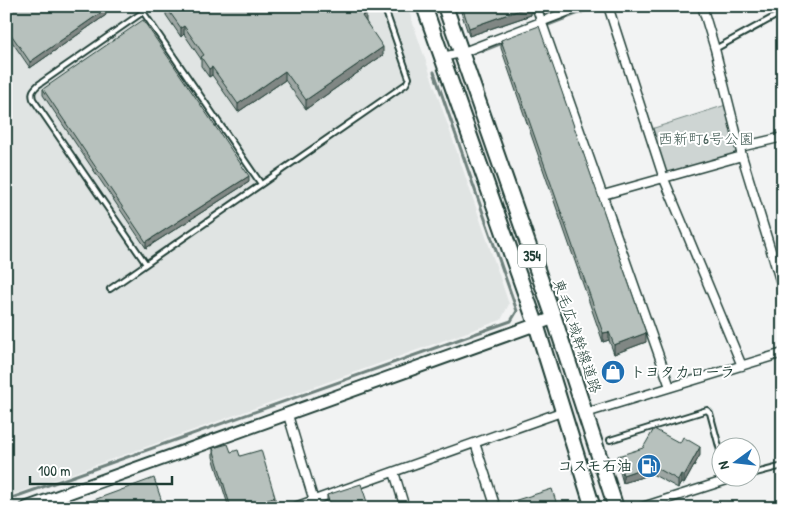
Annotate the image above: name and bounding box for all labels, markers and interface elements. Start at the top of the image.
park label: 西新町6号公園 [658,128,754,149]
road number: 354 [518,245,546,268]
street label: 東毛広域幹線道路 [548,276,607,396]
shop icon: トヨタカローラ [600,359,626,385]
place label: トヨタカローラ [630,361,735,382]
north arrow [712,436,762,486]
fuel station icon: コスモ石油 [636,453,662,479]
scale bar [30,454,172,486]
place label: コスモ石油 [558,455,632,476]
text: N [713,459,733,472]
text: 100 m [38,460,71,481]

